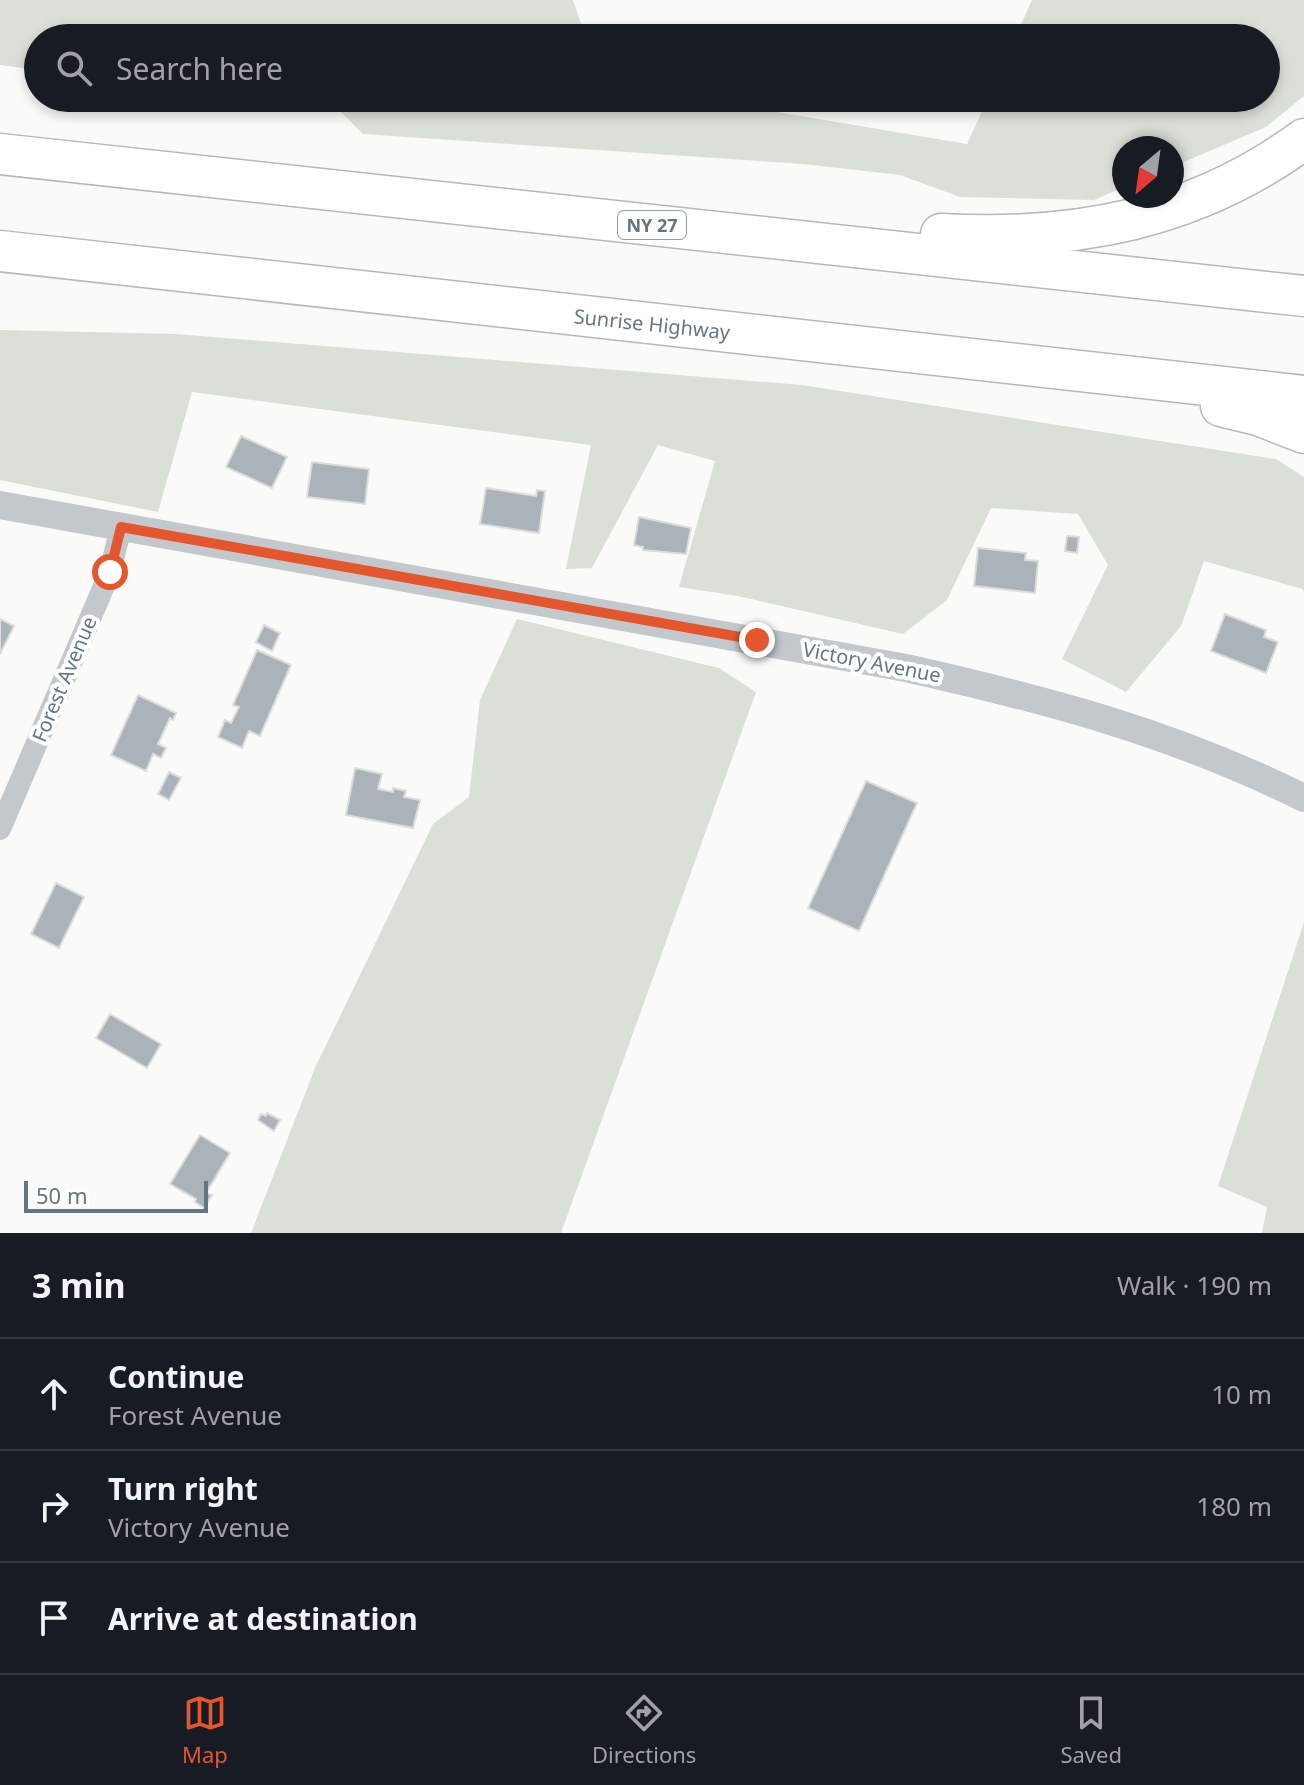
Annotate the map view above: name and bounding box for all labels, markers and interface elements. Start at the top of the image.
search box [24,24,1280,112]
icon: search [52,46,96,90]
text: Search here [116,48,283,89]
north arrow [1112,136,1184,208]
road number: NY 27 [618,211,686,239]
street label: Sunrise Highway [573,302,732,346]
route start [92,554,128,590]
street label: Forest Avenue [25,612,103,746]
route end [739,622,775,658]
street label: Victory Avenue [801,635,943,689]
scale bar [24,1177,208,1213]
text: 50 m [36,1180,87,1210]
text: 3 min [32,1262,126,1308]
text: Walk · 190 m [1117,1267,1272,1303]
text: Continue [108,1356,244,1397]
icon: ahead [32,1372,76,1416]
text: 10 m [1211,1376,1272,1412]
text: Forest Avenue [108,1397,282,1433]
text: Turn right [108,1468,258,1509]
icon: right [32,1484,76,1528]
text: 180 m [1196,1488,1272,1524]
text: Victory Avenue [108,1509,290,1545]
icon: arrive [32,1596,76,1640]
text: Arrive at destination [108,1598,418,1639]
tab: Map [182,1691,228,1769]
tab: Directions [592,1691,696,1769]
tab: Saved [1060,1691,1122,1769]

